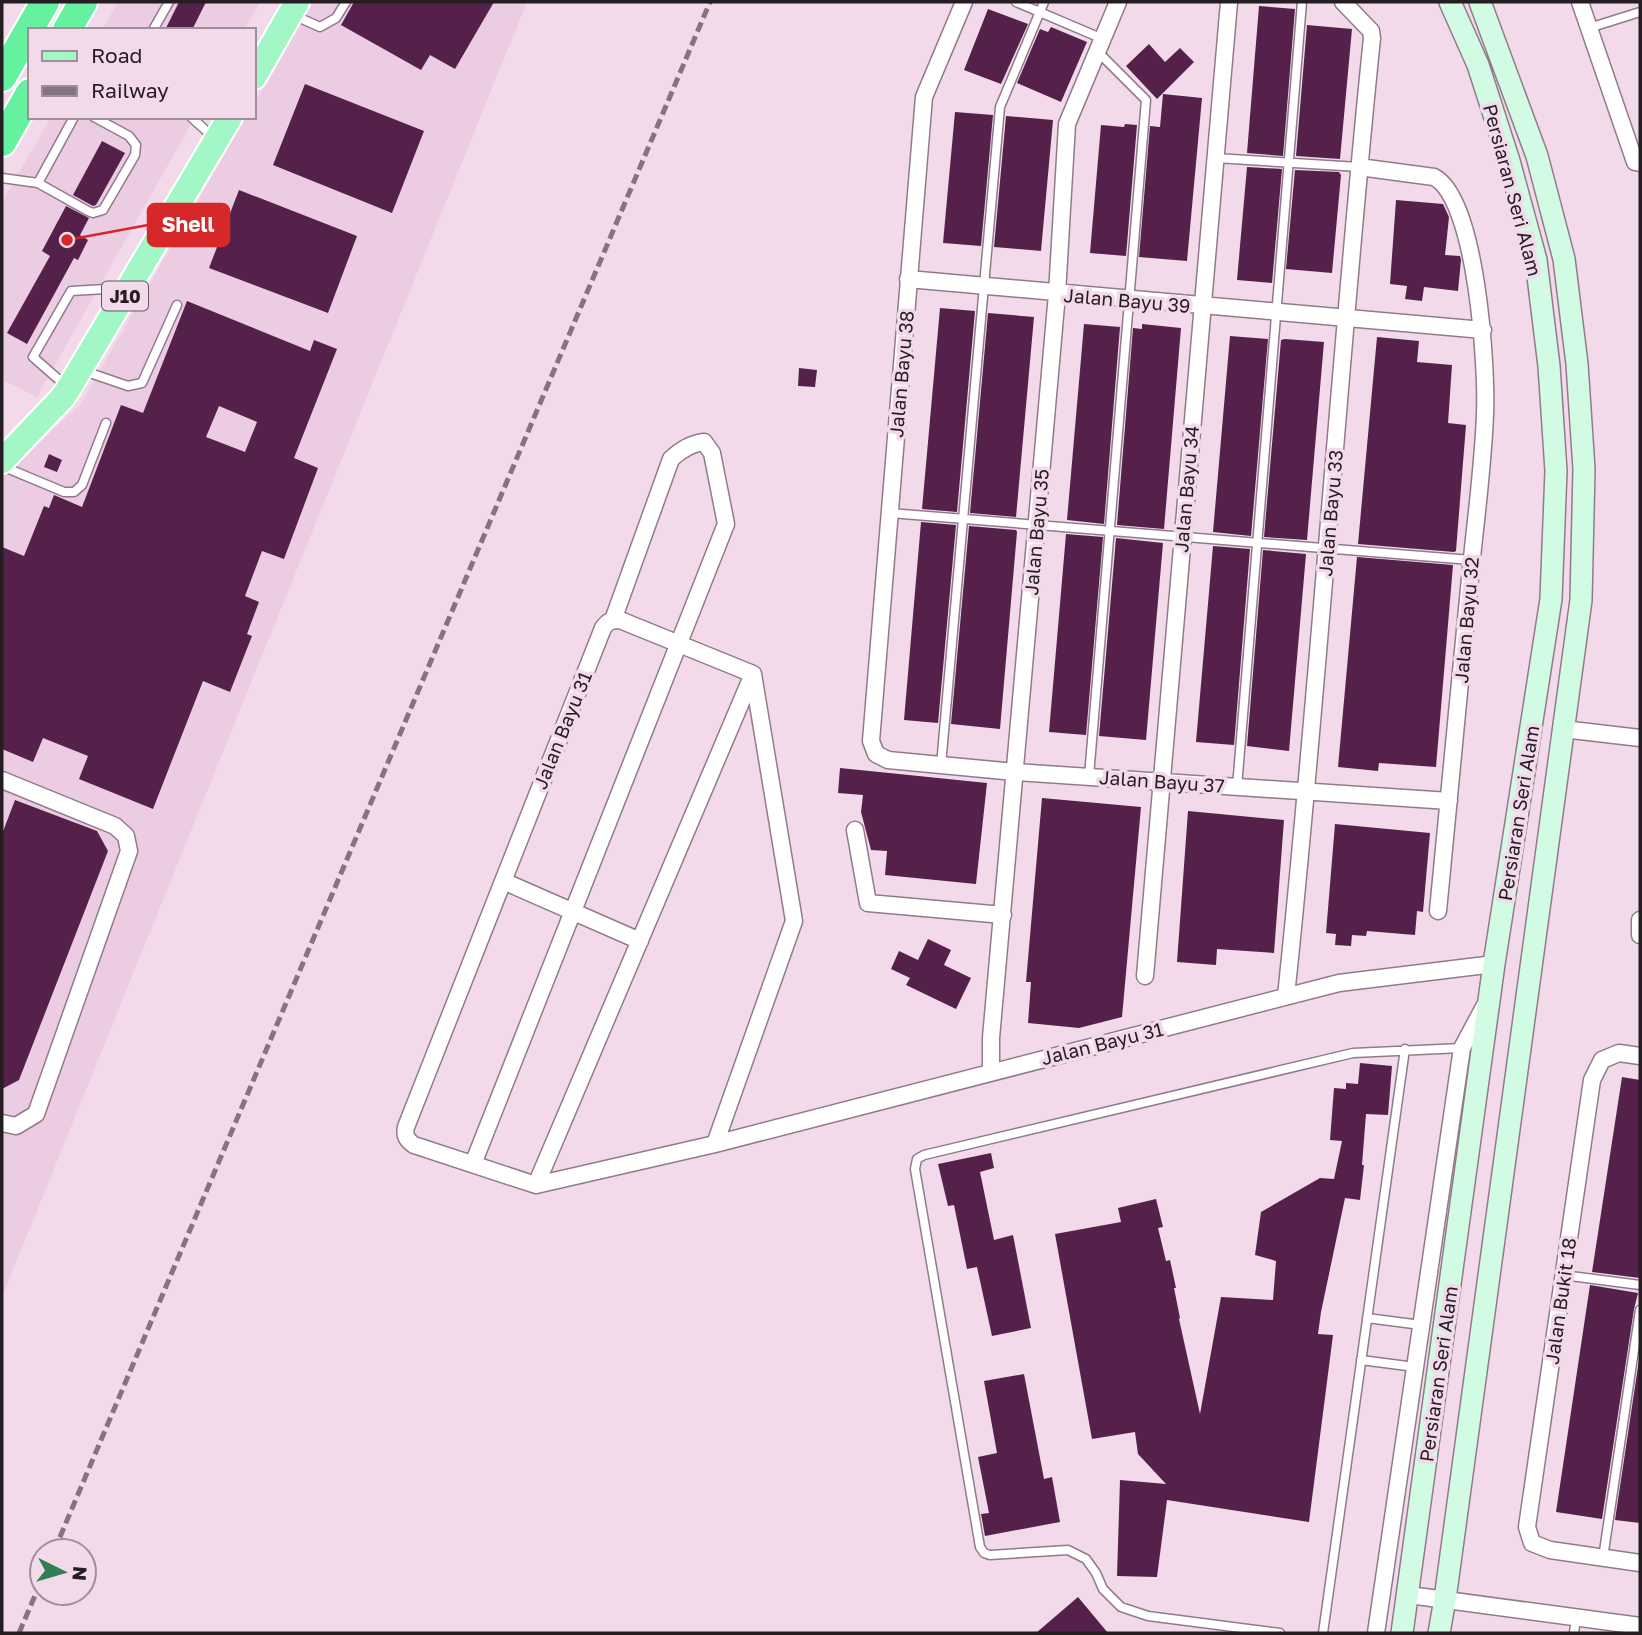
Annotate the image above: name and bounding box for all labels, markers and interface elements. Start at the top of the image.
legend [28,28,256,119]
text: Road [91,42,142,68]
text: Railway [91,77,169,103]
street label: Persiaran Seri Alam [1479,101,1547,279]
callout: Shell [148,204,229,246]
text: Shell [161,211,215,237]
road number: J10 [102,282,148,310]
street label: Jalan Bayu 39 [1063,283,1191,317]
street label: Jalan Bayu 38 [884,310,918,438]
street label: Jalan Bayu 34 [1169,425,1203,553]
street label: Jalan Bayu 33 [1313,449,1347,577]
street label: Jalan Bayu 35 [1019,468,1053,596]
street label: Jalan Bayu 32 [1449,556,1483,684]
street label: Jalan Bayu 31 [528,668,596,792]
street label: Persiaran Seri Alam [1493,724,1543,902]
street label: Jalan Bayu 37 [1099,765,1225,797]
street label: Jalan Bayu 31 [1039,1017,1165,1069]
street label: Jalan Bukit 18 [1540,1236,1580,1366]
street label: Persiaran Seri Alam [1414,1285,1462,1463]
north arrow [28,1537,98,1607]
text: N [68,1565,93,1582]

